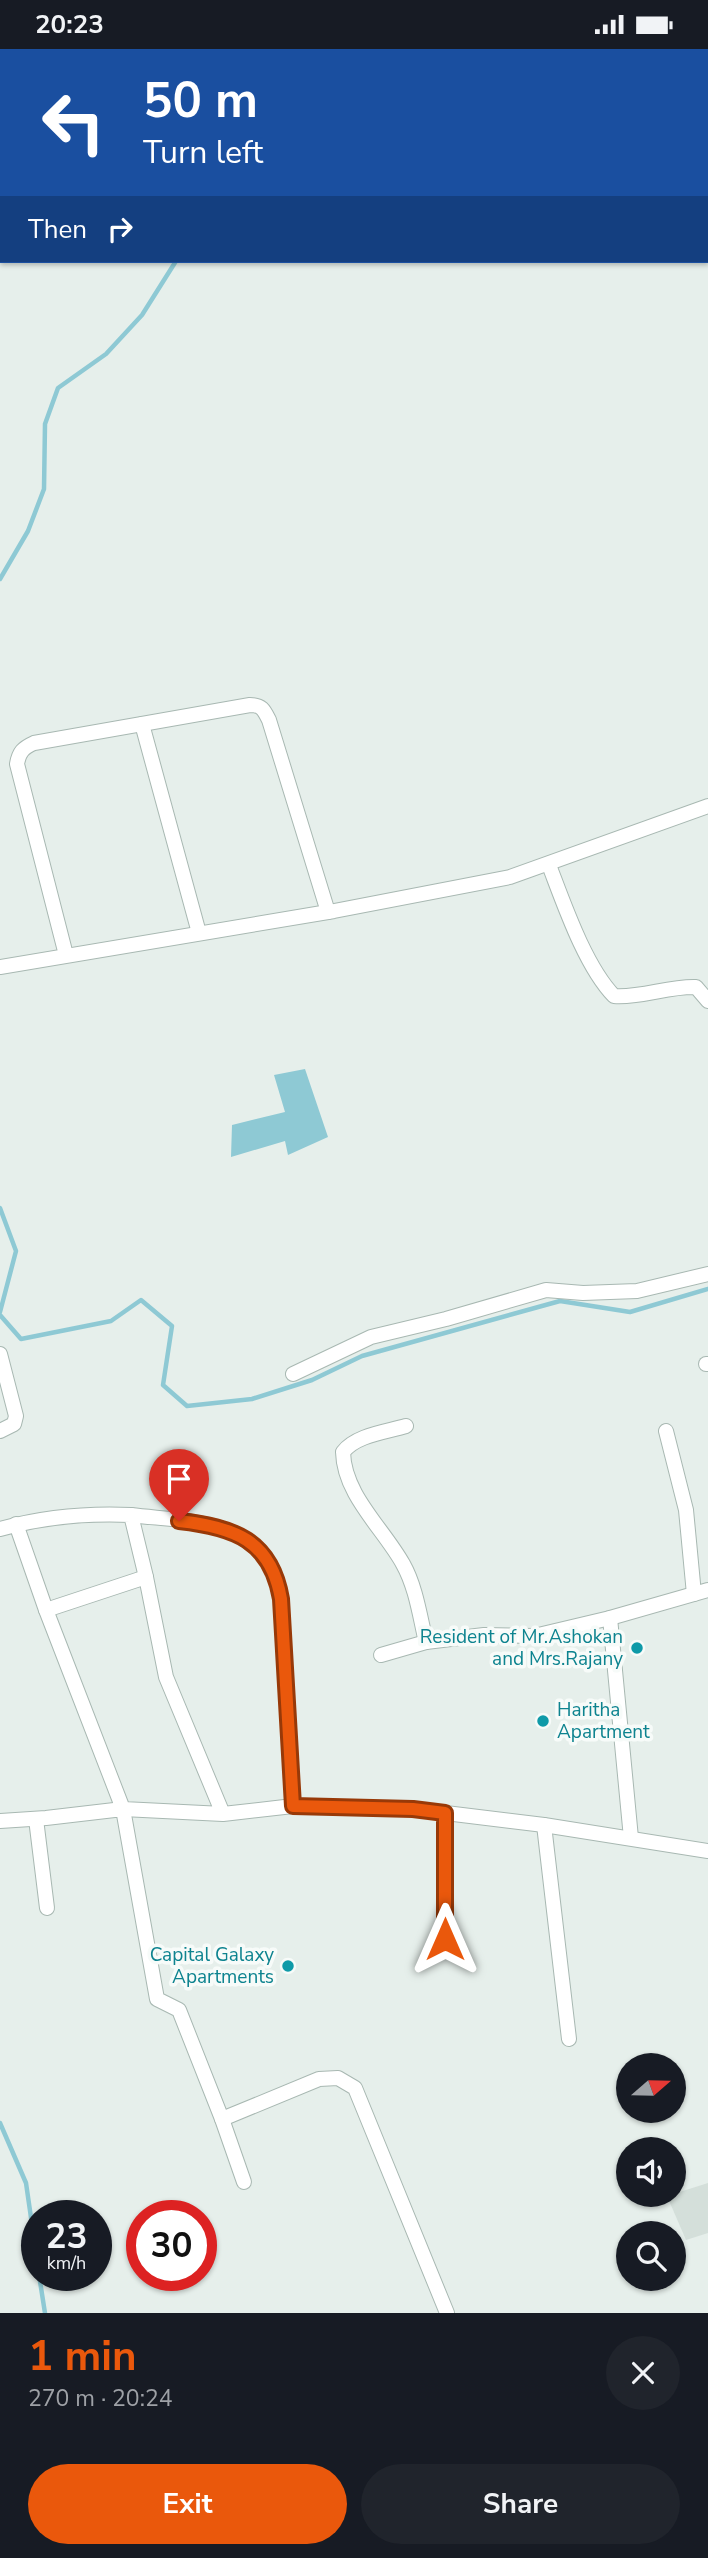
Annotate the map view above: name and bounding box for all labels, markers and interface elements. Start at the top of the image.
text: 20:23 [35,7,104,42]
text: 50 m [143,67,258,134]
icon: left [28,77,119,168]
text: Turn left [143,131,263,174]
icon: right [101,210,139,248]
text: Then [28,212,87,247]
pin [149,1449,209,1521]
icon: arrive [160,1460,198,1498]
place label: Resident of Mr.Ashokan and Mrs.Rajany [420,1624,623,1672]
marker: Resident of Mr.Ashokan and Mrs.Rajany [629,1640,645,1656]
place label: Haritha Apartment [557,1697,650,1745]
marker: Haritha Apartment [535,1713,551,1729]
position arrow [408,1902,482,1976]
place label: Capital Galaxy Apartments [150,1942,274,1990]
marker: Capital Galaxy Apartments [280,1958,296,1974]
north arrow [616,2053,686,2123]
map controls [616,2053,686,2291]
button: sound [616,2137,686,2207]
speed limit sign: 30 [126,2200,217,2291]
text: 23 [45,2213,88,2260]
button: search [616,2221,686,2291]
text: km/h [47,2251,86,2275]
text: 1 min [28,2328,137,2385]
button: close [606,2336,680,2410]
text: 270 m · 20:24 [28,2383,173,2414]
button: Exit [28,2464,347,2544]
button: Share [361,2464,680,2544]

